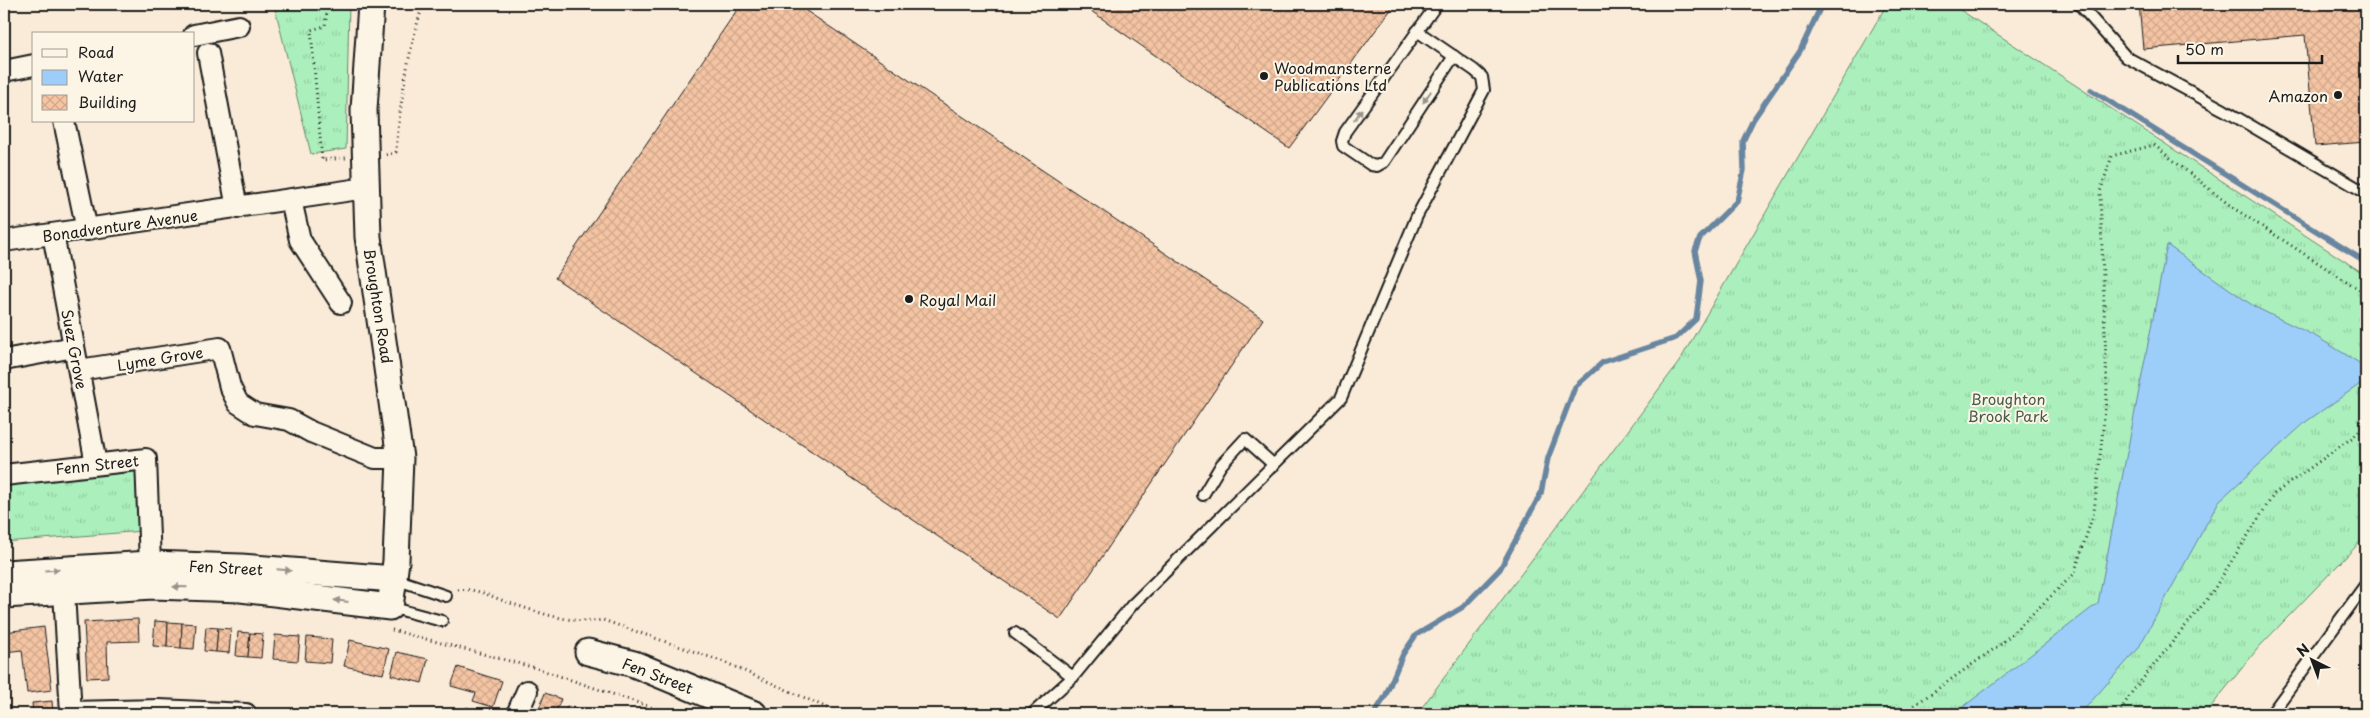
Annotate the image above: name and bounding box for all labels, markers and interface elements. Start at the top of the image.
legend [32,32,195,122]
scale bar [2178,32,2321,64]
text: 50 m [2185,37,2224,60]
text: Road [78,40,114,63]
place label: Woodmansterne Publications Ltd [1274,56,1392,96]
text: Water [78,64,123,87]
marker: Woodmansterne Publications Ltd [1258,70,1270,82]
place label: Amazon [2268,84,2328,107]
marker: Amazon [2332,89,2344,101]
text: Building [78,90,137,113]
one-way arrow [1423,90,1432,103]
one-way arrow [1353,108,1363,122]
street label: Bonadventure Avenue [41,203,199,247]
street label: Broughton Road [359,247,399,365]
place label: Royal Mail [919,288,996,311]
marker: Royal Mail [903,293,915,305]
street label: Suez Grove [56,307,94,391]
street label: Lyme Grove [115,340,205,376]
park label: Broughton Brook Park [1968,387,2049,427]
street label: Fenn Street [54,448,140,480]
street label: Fen Street [188,554,264,580]
one-way arrow [45,565,61,573]
one-way arrow [277,567,293,575]
one-way arrow [171,583,187,591]
one-way arrow [333,597,349,605]
north arrow [2288,636,2338,686]
text: N [2292,638,2314,661]
street label: Fen Street [619,651,697,699]

